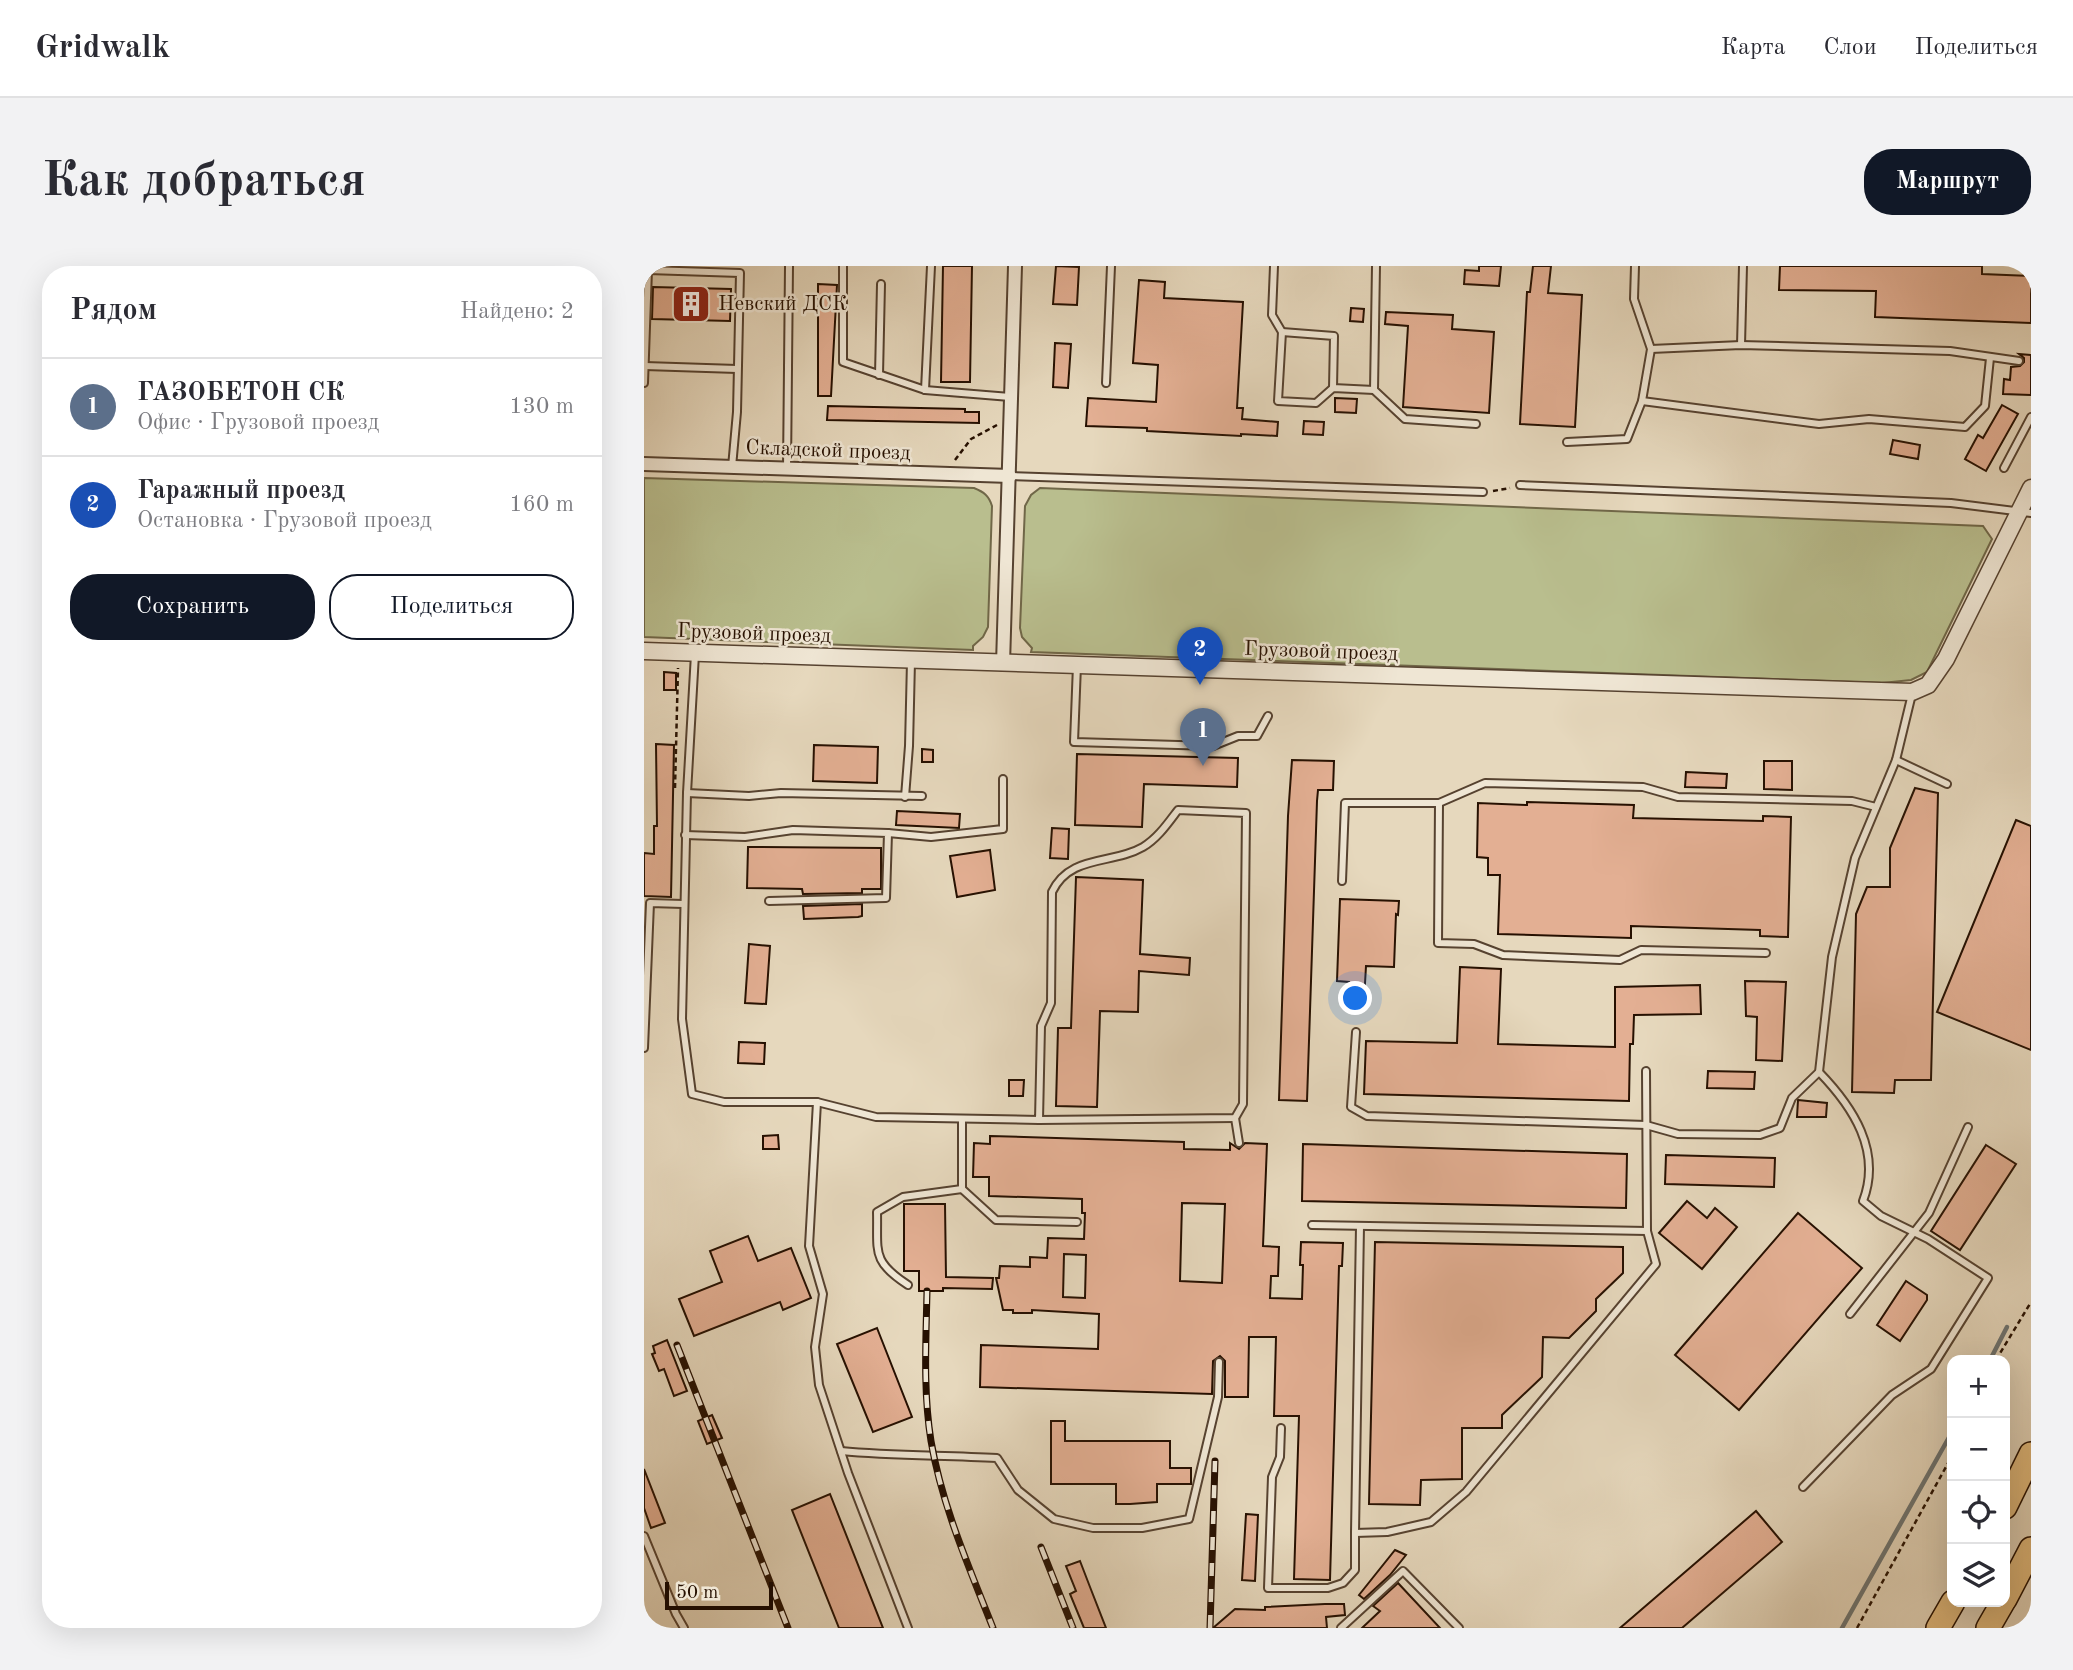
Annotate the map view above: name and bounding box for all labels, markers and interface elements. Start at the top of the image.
text: Gridwalk [35,32,170,65]
text: Карта [1721,36,1786,60]
text: Слои [1824,36,1877,60]
text: Поделиться [1915,36,2038,60]
button: Маршрут [1864,149,2031,215]
text: Как добраться [42,158,366,207]
building icon: Невский ДСК [670,283,712,325]
place label: Невский ДСК [718,294,847,315]
text: Рядом [70,296,157,326]
text: Найдено: 2 [460,300,574,323]
text: ГАЗОБЕТОН СК [137,380,344,406]
text: 1 [86,395,100,418]
text: 130 m [509,395,574,418]
text: Офис · Грузовой проезд [137,411,379,434]
street label: Складской проезд [745,438,912,464]
text: Гаражный проезд [137,478,345,504]
text: 2 [86,493,100,516]
text: 160 m [509,493,574,516]
text: Остановка · Грузовой проезд [137,509,432,532]
button: Сохранить [70,574,315,640]
button: Поделиться [329,574,574,640]
street label: Грузовой проезд [677,621,832,647]
pin: 2 [1177,627,1223,685]
street label: Грузовой проезд [1244,639,1399,665]
pin: 1 [1180,708,1226,766]
your location [1338,981,1372,1015]
map controls [1947,1355,2010,1607]
button: + [1947,1355,2010,1418]
button: − [1947,1418,2010,1481]
button: locate [1947,1481,2010,1544]
button: layers [1947,1544,2010,1607]
scale bar [665,1579,774,1611]
text: 50 m [676,1584,718,1603]

